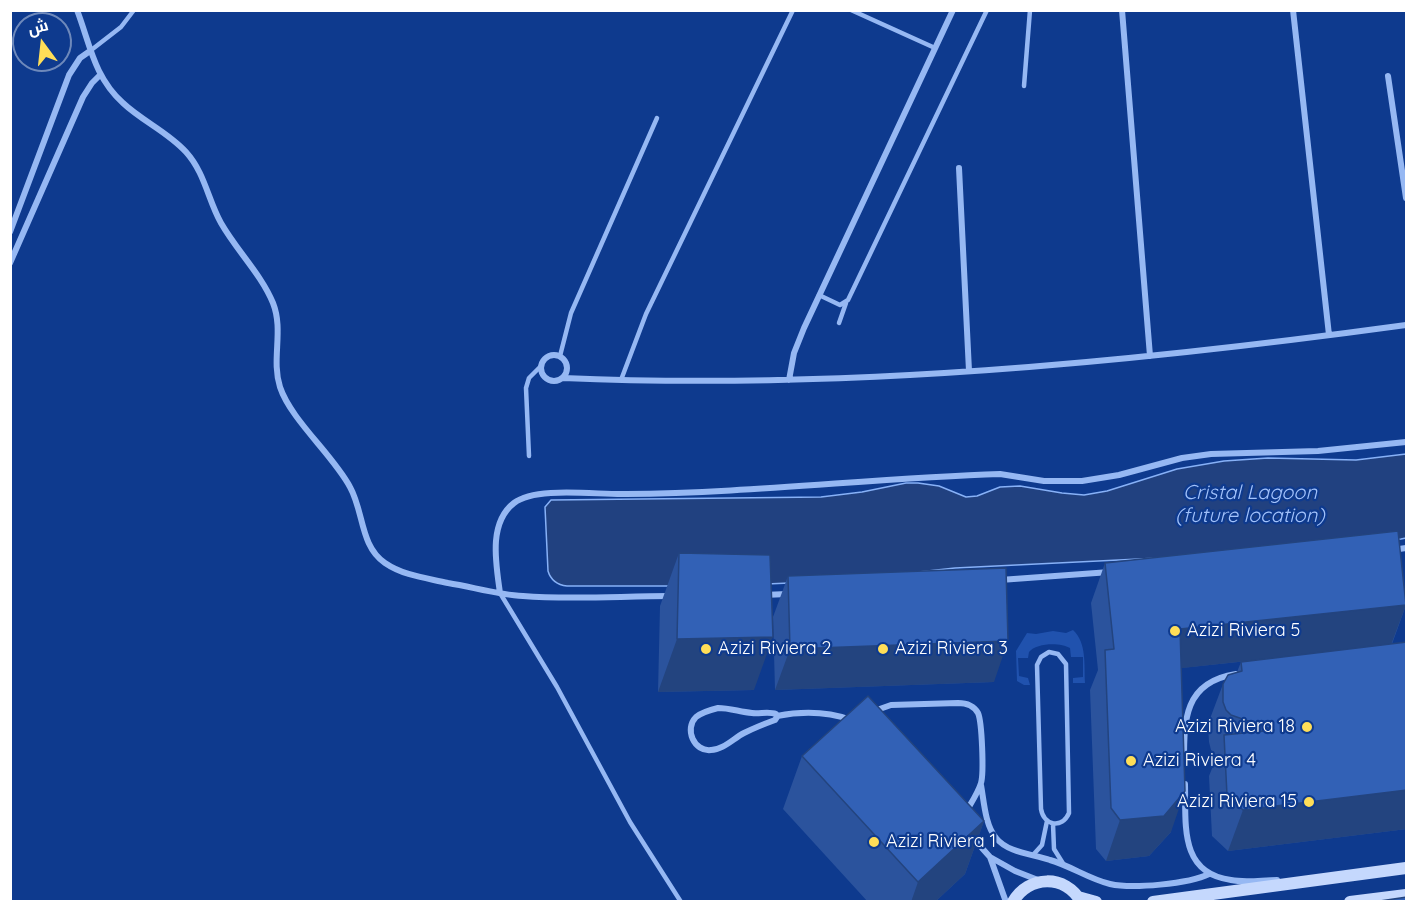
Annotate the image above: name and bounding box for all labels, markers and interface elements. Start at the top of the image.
north arrow [12,12,72,72]
text: ش [25,14,50,39]
water label: Cristal Lagoon (future location) [1175,481,1325,528]
place label: Azizi Riviera 5 [1187,620,1300,642]
marker: Azizi Riviera 5 [1168,624,1182,638]
place label: Azizi Riviera 2 [718,638,831,660]
place label: Azizi Riviera 3 [895,638,1008,660]
marker: Azizi Riviera 2 [699,642,713,656]
marker: Azizi Riviera 3 [876,642,890,656]
place label: Azizi Riviera 18 [1175,716,1295,738]
marker: Azizi Riviera 18 [1300,720,1314,734]
place label: Azizi Riviera 4 [1143,750,1256,772]
marker: Azizi Riviera 4 [1124,754,1138,768]
place label: Azizi Riviera 15 [1177,791,1297,813]
marker: Azizi Riviera 15 [1302,795,1316,809]
place label: Azizi Riviera 1 [886,831,996,853]
marker: Azizi Riviera 1 [867,835,881,849]

